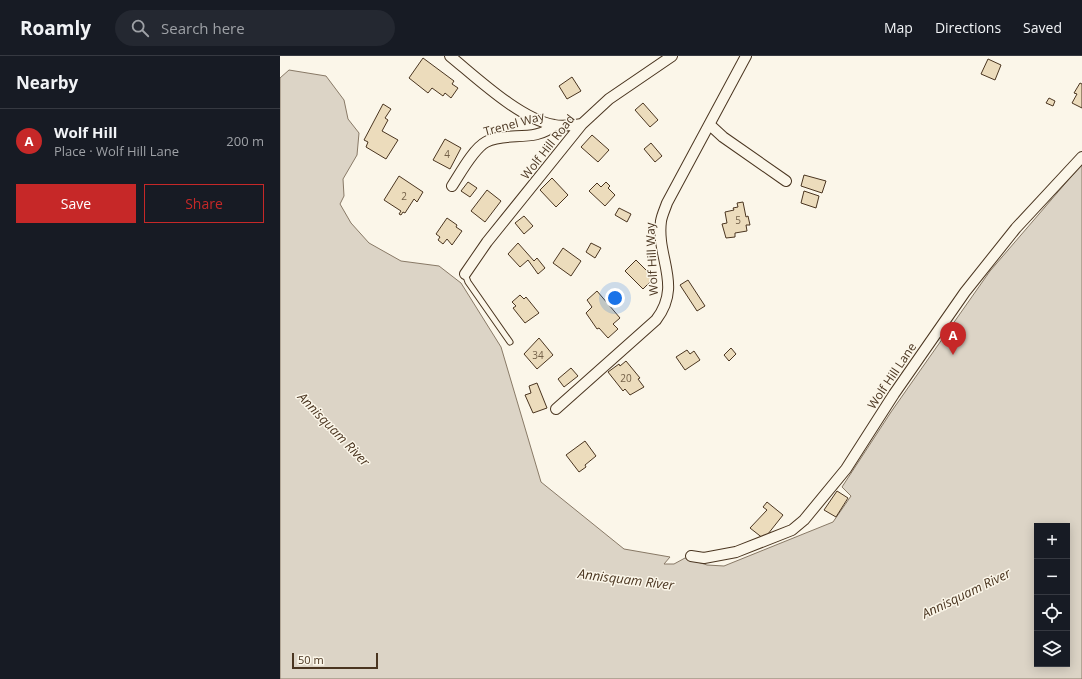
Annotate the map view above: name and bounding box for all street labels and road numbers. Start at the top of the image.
street label: Trenel Way [482,107,547,140]
street label: Wolf Hill Road [517,111,578,183]
street label: Wolf Hill Way [641,221,662,296]
street label: Wolf Hill Lane [863,339,920,412]

